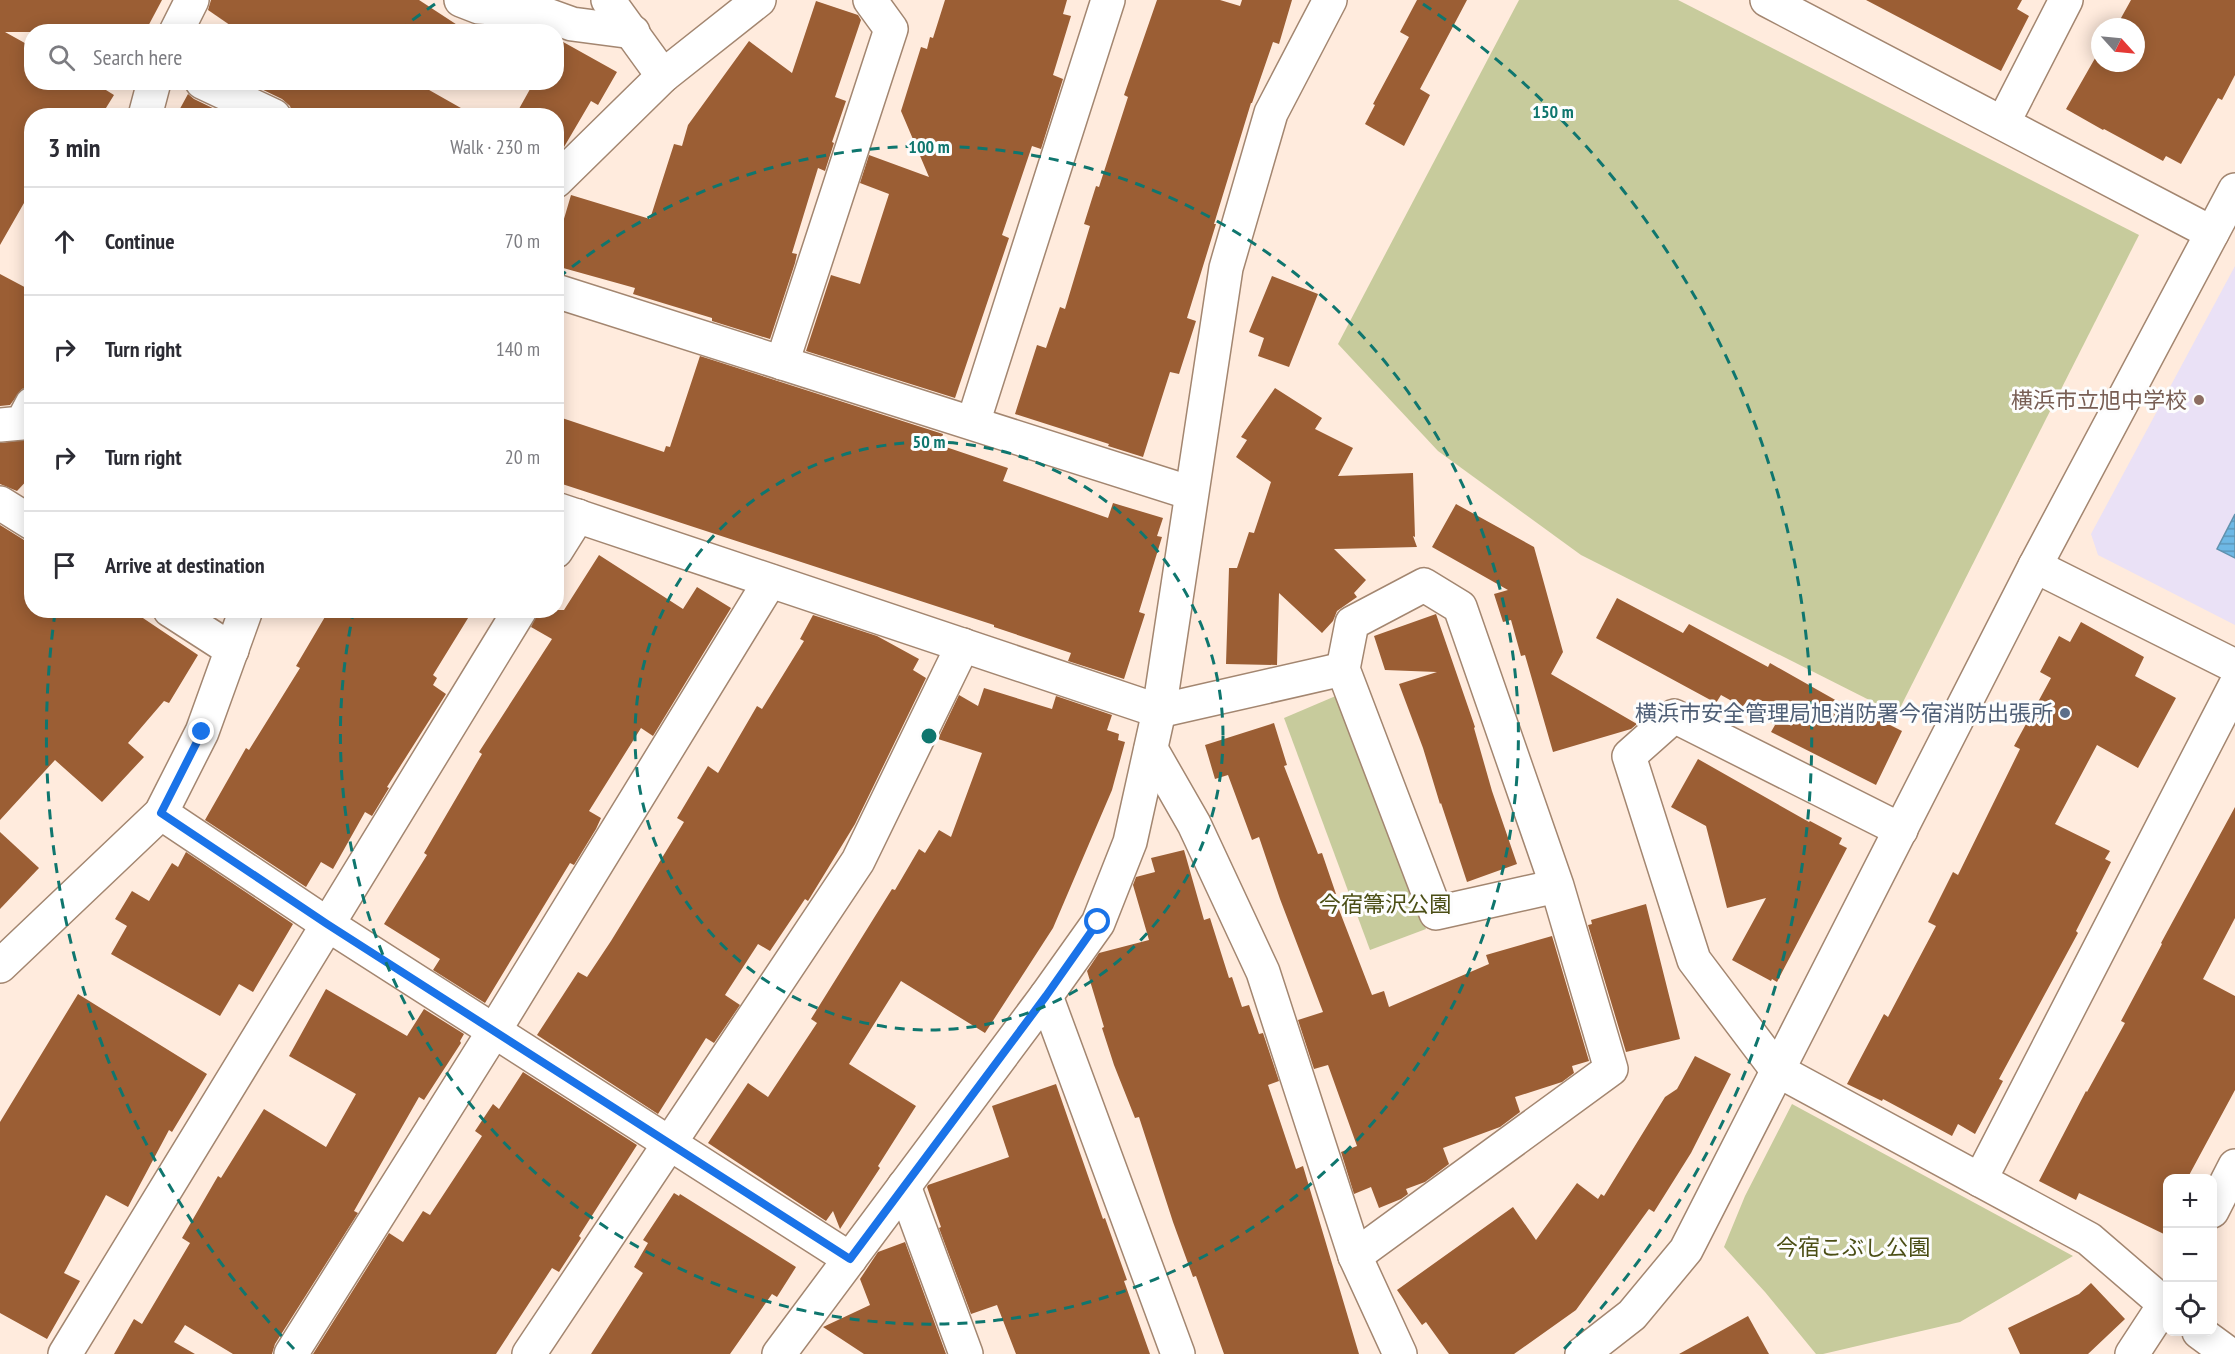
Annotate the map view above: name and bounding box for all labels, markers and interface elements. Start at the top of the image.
north arrow [2091,18,2145,72]
search box [24,24,564,90]
icon: search [45,41,78,74]
text: Search here [93,43,182,71]
text: 150 m [1532,100,1574,123]
text: 3 min [48,131,101,164]
text: Walk · 230 m [450,134,540,160]
text: 100 m [908,135,950,158]
icon: ahead [48,225,81,258]
text: Continue [105,227,175,255]
text: 70 m [505,228,540,254]
icon: right [48,333,81,366]
text: Turn right [105,335,182,363]
text: 140 m [496,336,540,362]
place label: 横浜市立旭中学校 [2011,386,2187,414]
marker: 横浜市立旭中学校 [2192,393,2206,407]
text: 50 m [913,430,945,453]
icon: right [48,441,81,474]
text: Turn right [105,443,182,471]
text: 20 m [505,444,540,470]
icon: arrive [48,549,81,582]
text: Arrive at destination [105,551,265,579]
place label: 横浜市安全管理局旭消防署今宿消防出張所 [1635,699,2053,727]
marker: 横浜市安全管理局旭消防署今宿消防出張所 [2058,706,2072,720]
route end [188,718,214,744]
centre of rings [919,726,939,746]
park label: 今宿箒沢公園 [1319,890,1451,918]
route start [1084,908,1110,934]
map controls [2163,1174,2217,1336]
button: + [2163,1174,2217,1228]
button: − [2163,1228,2217,1282]
park label: 今宿こぶし公園 [1776,1233,1930,1261]
button: locate [2163,1282,2217,1336]

